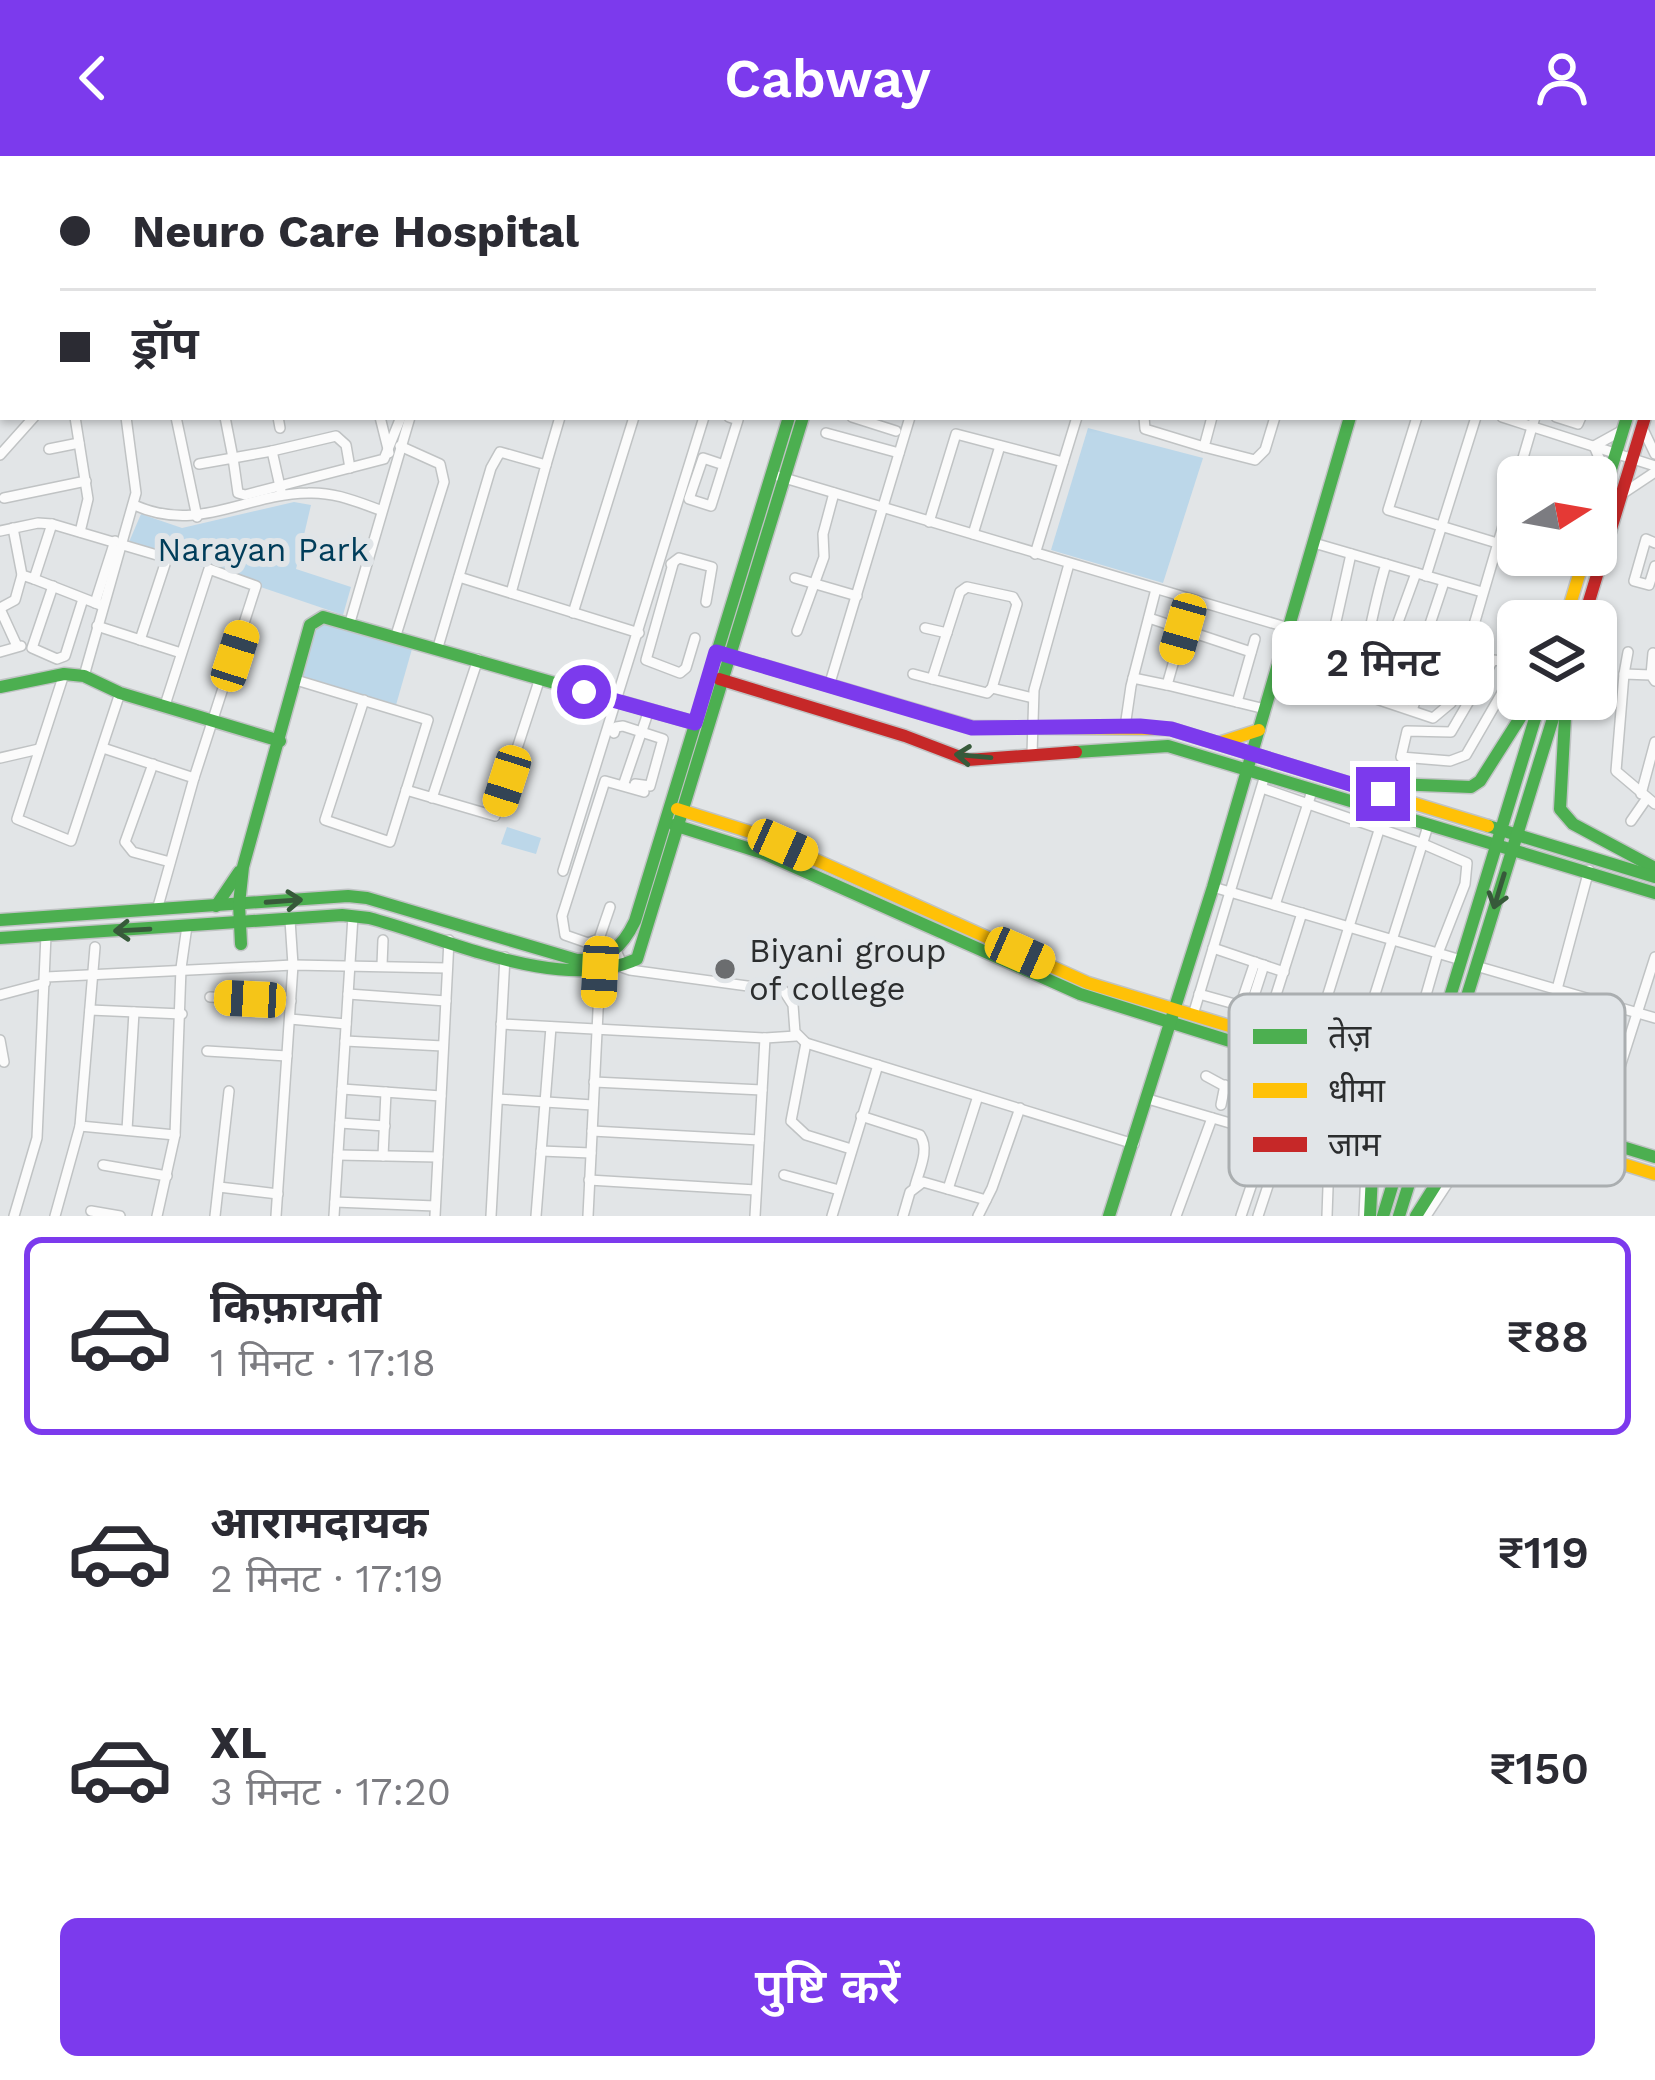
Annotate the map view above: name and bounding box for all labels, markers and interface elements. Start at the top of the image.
icon: back [60,45,126,111]
icon: person [1529,45,1595,111]
text: Cabway [724,47,931,110]
text: Neuro Care Hospital [132,205,579,258]
text: ड्रॉप [132,317,199,370]
north arrow [1497,456,1617,576]
map controls [1497,456,1617,720]
park label: Narayan Park [157,530,369,569]
car [1156,589,1210,669]
button: layers [1497,600,1617,720]
car [207,616,263,696]
callout: 2 मिनट [1272,620,1494,704]
text: 2 मिनट [1326,640,1440,685]
route start [557,665,611,719]
car [479,741,535,821]
one-way arrow [954,744,993,767]
route end [1356,767,1410,821]
car [743,814,823,876]
one-way arrow [1487,871,1509,909]
one-way arrow [264,889,303,912]
one-way arrow [113,918,152,941]
car [980,922,1060,984]
place label: Biyani group of college [749,931,946,1008]
car [580,935,620,1009]
marker: Biyani group of college [712,956,738,982]
car [213,979,287,1019]
legend [1229,994,1625,1186]
text: तेज़ [1328,1017,1372,1056]
text: धीमा [1328,1071,1387,1110]
text: जाम [1328,1125,1382,1164]
text: किफ़ायती [210,1280,381,1333]
icon: car [66,1282,174,1390]
text: ₹88 [1507,1310,1589,1363]
text: 1 मिनट · 17:18 [210,1340,436,1385]
text: आरामदायक [210,1496,428,1549]
icon: car [66,1498,174,1606]
text: ₹119 [1497,1526,1589,1579]
text: 2 मिनट · 17:19 [210,1556,443,1601]
icon: car [66,1714,174,1822]
text: XL [210,1716,267,1769]
text: ₹150 [1489,1742,1589,1795]
text: 3 मिनट · 17:20 [210,1769,451,1814]
button: पुष्टि करें [60,1918,1595,2056]

